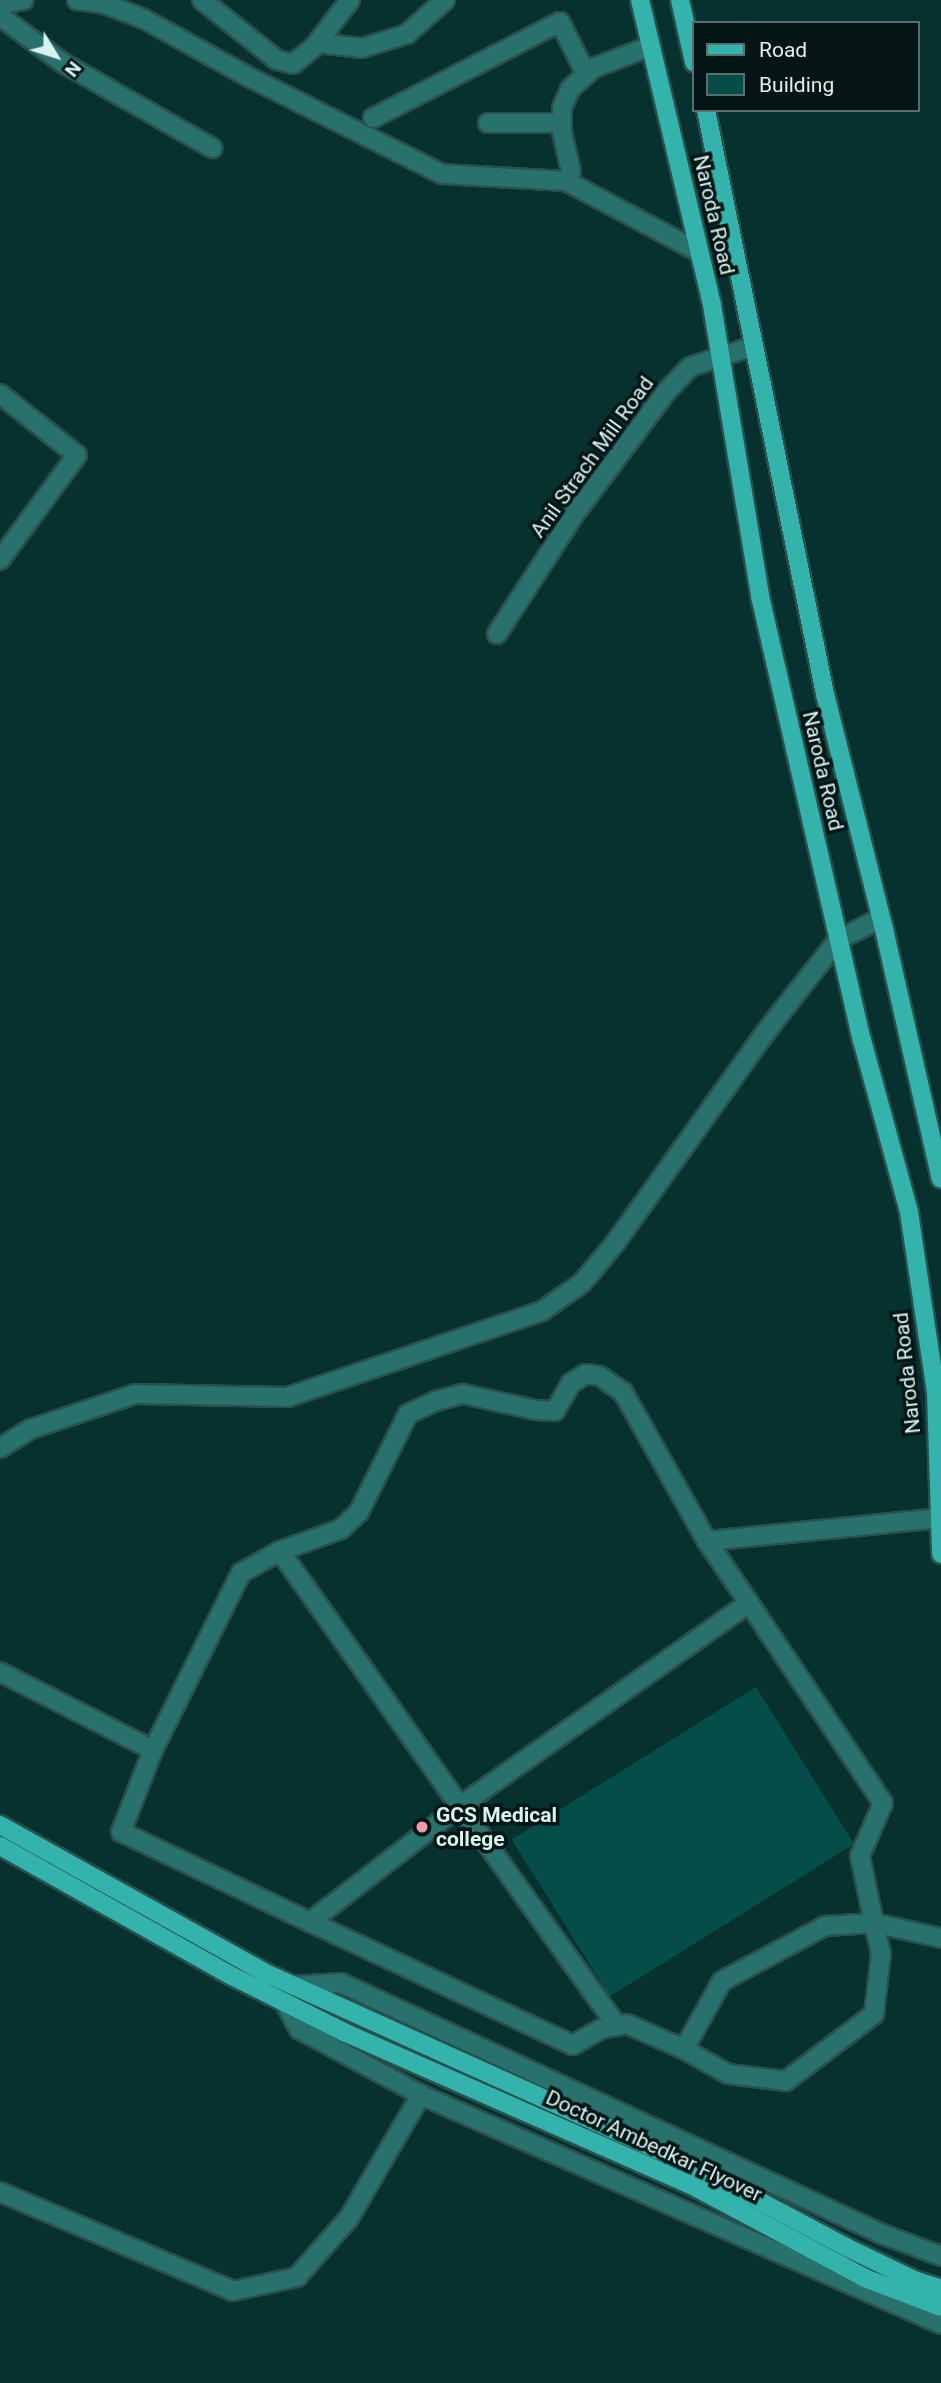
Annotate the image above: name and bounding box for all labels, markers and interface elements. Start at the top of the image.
north arrow [21,21,91,91]
legend [692,21,920,112]
text: Road [759,38,807,62]
text: N [60,57,86,82]
text: Building [759,73,834,97]
street label: Naroda Road [688,153,740,277]
street label: Anil Strach Mill Road [525,372,659,542]
street label: Naroda Road [797,709,849,833]
street label: Naroda Road [888,1311,926,1435]
place label: GCS Medical college [436,1802,557,1852]
marker: GCS Medical college [414,1819,430,1835]
street label: Doctor Ambedkar Flyover [542,2085,766,2207]

